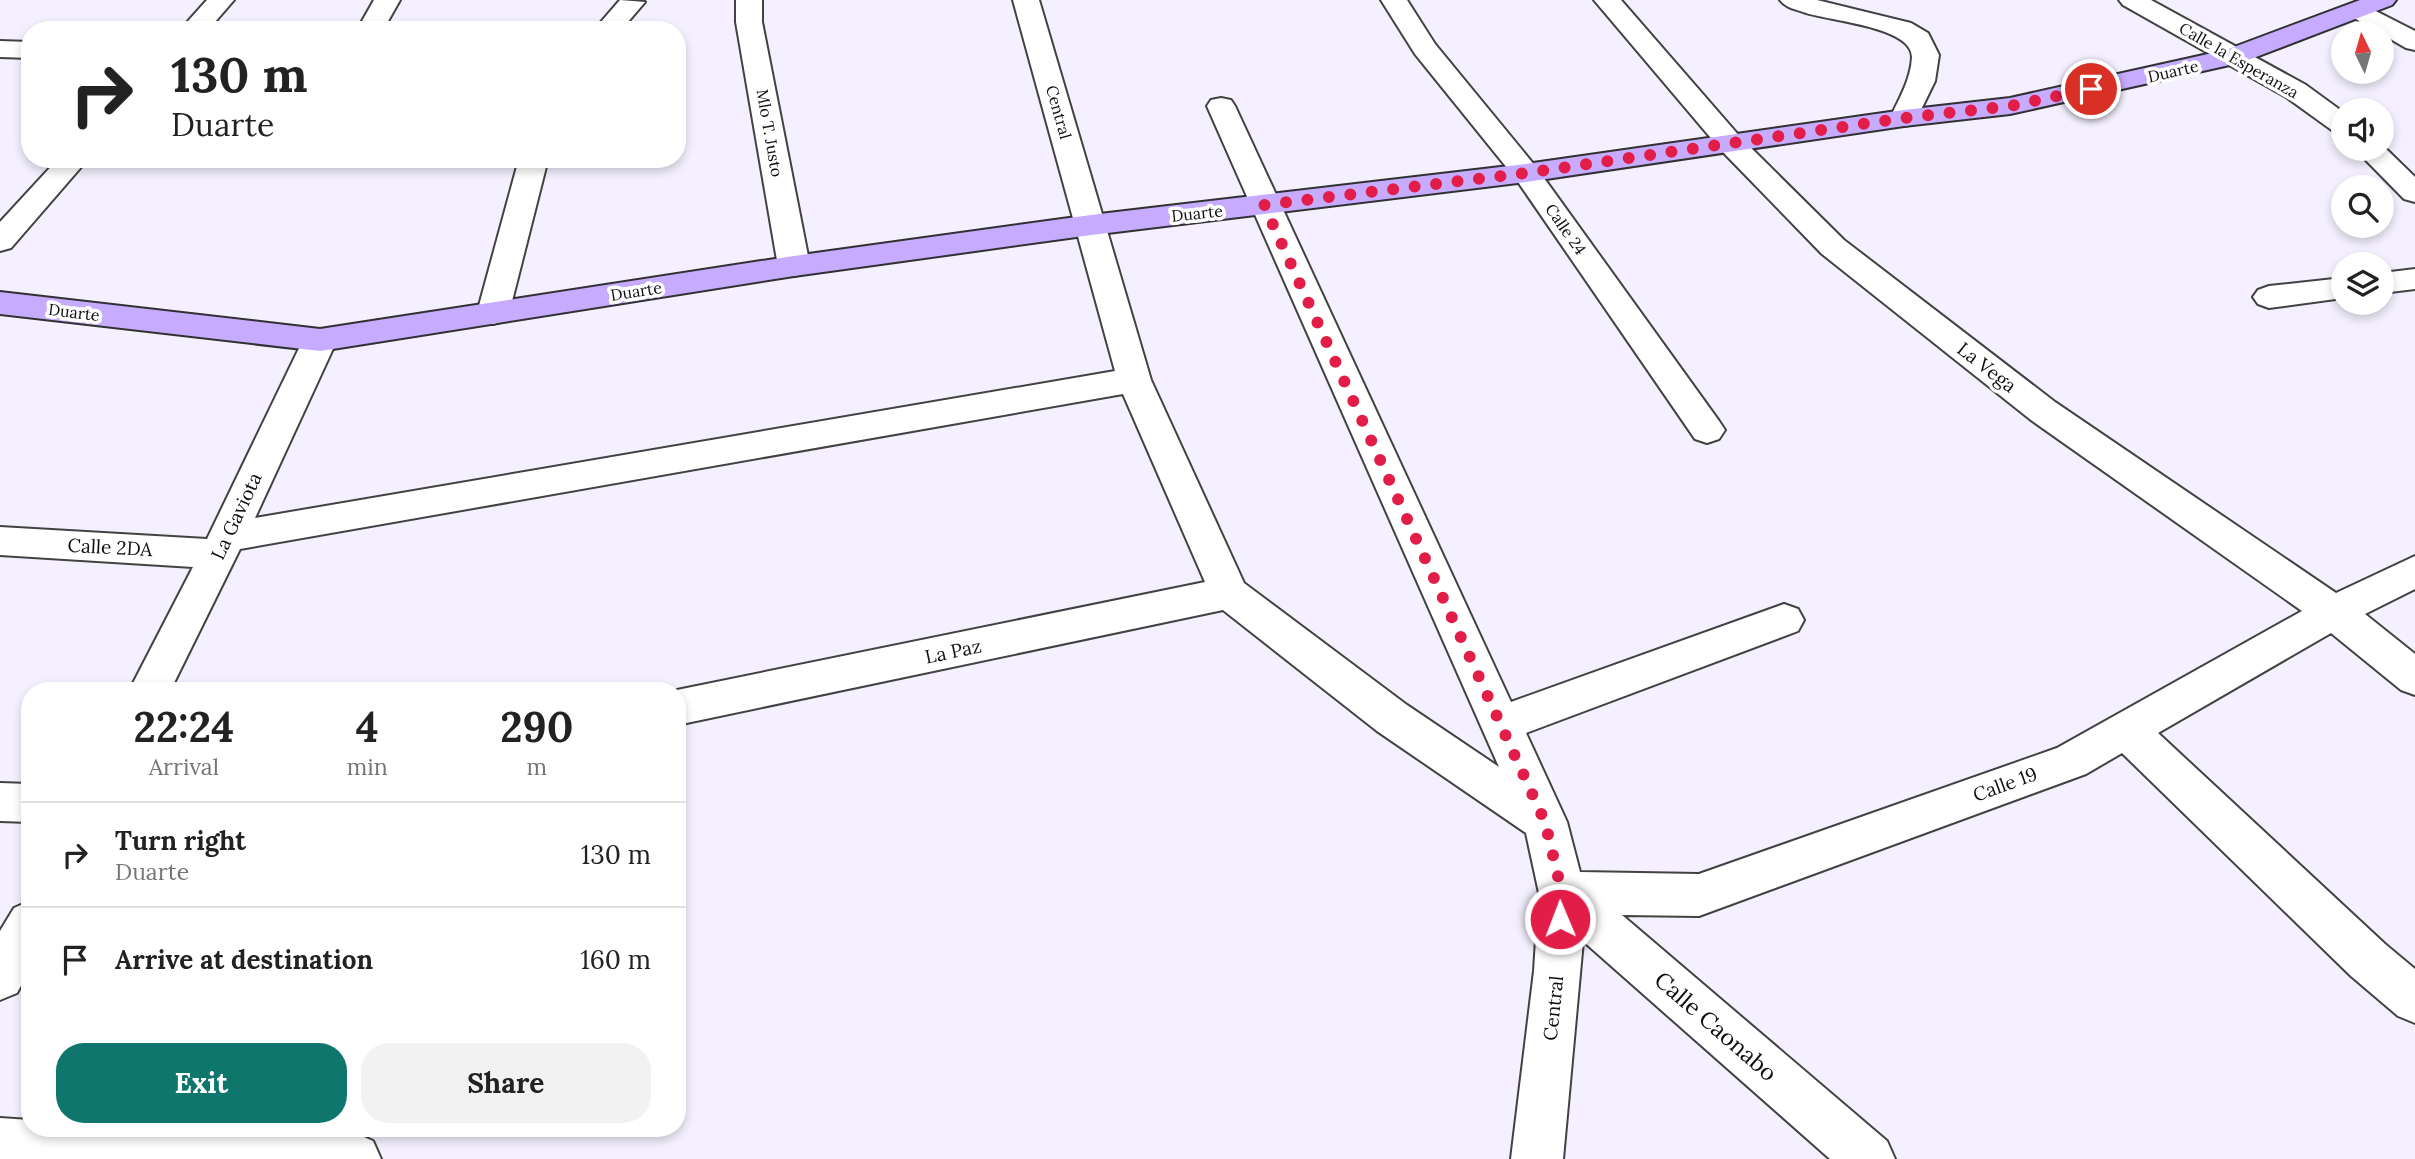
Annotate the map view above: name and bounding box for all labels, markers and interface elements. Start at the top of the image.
street label: Calle la Esperanza [2176,18,2302,102]
north arrow [2331,21,2394,84]
map controls [2331,21,2394,315]
text: 130 m [171,43,307,105]
icon: right [56,49,147,140]
street label: Duarte [2146,55,2201,87]
pin [2061,59,2121,119]
icon: arrive [2072,70,2110,108]
street label: Central [1042,83,1076,141]
street label: Mlo T. Justo [752,88,788,178]
button: sound [2331,98,2394,161]
text: Duarte [171,104,274,145]
button: search [2331,175,2394,238]
street label: Duarte [1170,200,1224,226]
street label: Calle 24 [1541,200,1591,259]
button: layers [2331,252,2394,315]
street label: Duarte [609,277,663,305]
street label: Duarte [47,299,101,325]
street label: La Vega [1953,336,2022,398]
street label: La Gaviota [205,468,267,563]
street label: Calle 2DA [67,533,154,561]
street label: La Paz [923,633,983,669]
text: 22:24 [134,700,234,754]
text: 4 [356,700,379,754]
text: 290 [500,700,573,754]
text: Arrival [149,752,219,781]
text: min [347,752,388,781]
text: m [527,752,547,781]
street label: Calle 19 [1970,761,2040,807]
text: Turn right [115,824,246,857]
icon: right [56,836,94,874]
text: 130 m [581,838,651,871]
text: Duarte [115,857,189,886]
position arrow [1523,882,1597,956]
icon: arrive [56,941,94,979]
text: Arrive at destination [115,943,373,976]
text: 160 m [580,943,651,976]
street label: Calle Caonabo [1649,965,1783,1087]
street label: Central [1538,974,1568,1042]
button: Exit [56,1043,347,1123]
button: Share [361,1043,651,1123]

